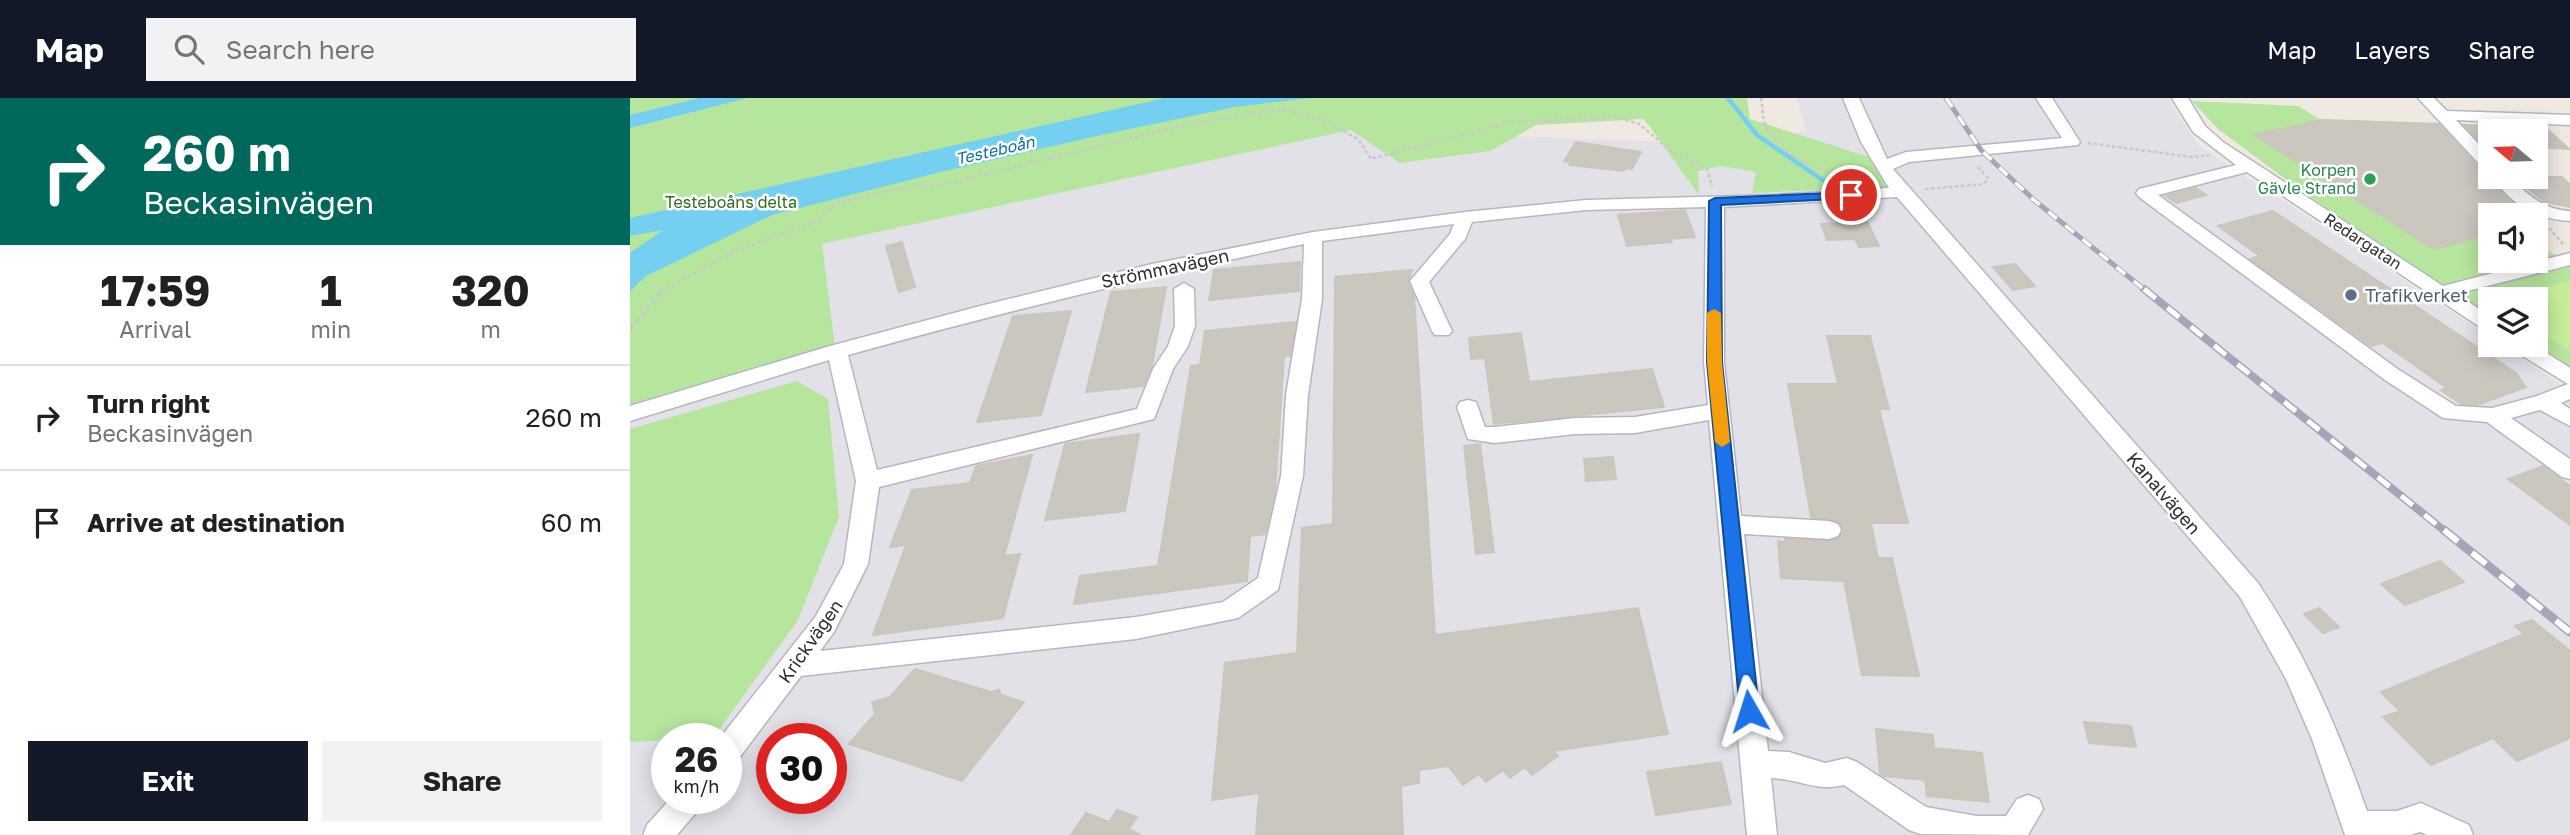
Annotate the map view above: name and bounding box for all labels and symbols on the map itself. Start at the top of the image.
north arrow [2478,119,2548,189]
water label: Testeboån [954,131,1037,169]
place label: Korpen Gävle Strand [2258,160,2356,198]
pin [1821,165,1881,225]
marker: Korpen Gävle Strand [2362,171,2378,187]
park label: Testeboåns delta [665,192,797,212]
street label: Redargatan [2320,208,2406,274]
street label: Strömmavägen [1099,244,1231,292]
place label: Trafikverket [2365,284,2468,306]
marker: Trafikverket [2343,287,2359,303]
street label: Kanalvägen [2122,447,2206,539]
street label: Krickvägen [773,595,847,687]
position arrow [1712,674,1786,748]
speed limit sign: 30 [756,723,847,814]

